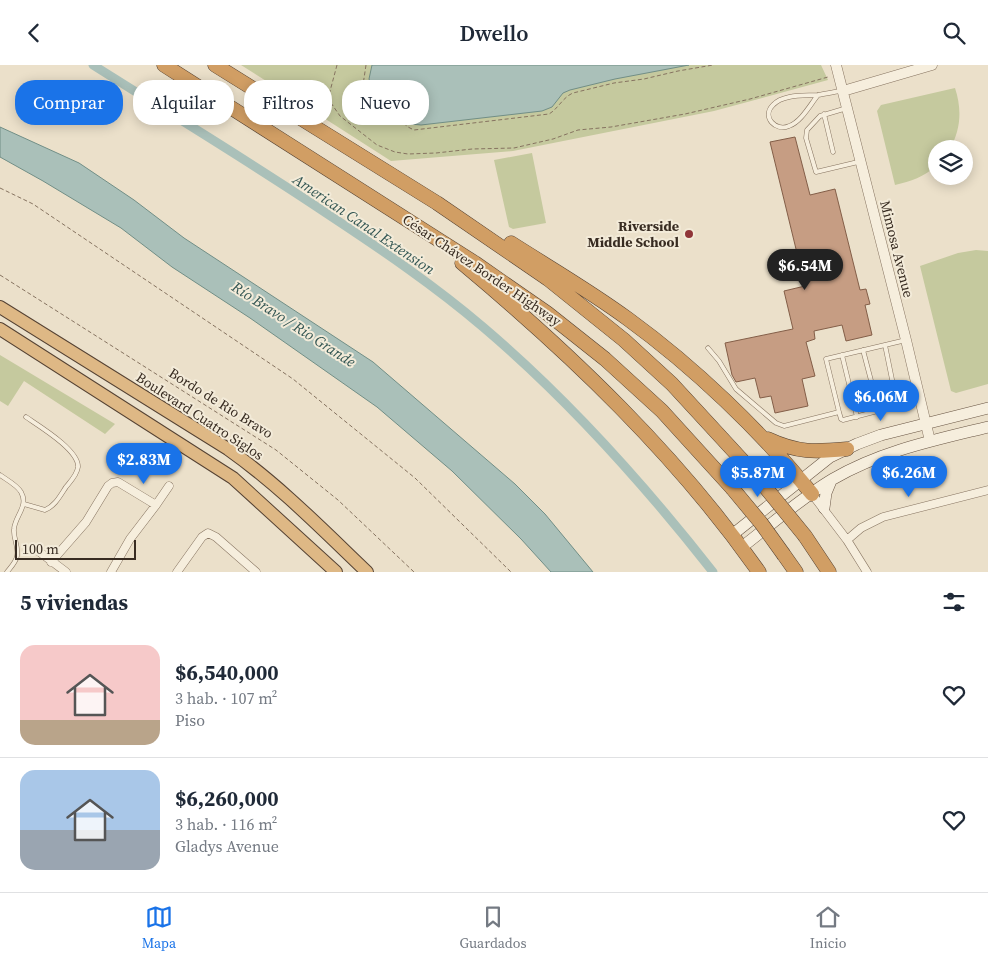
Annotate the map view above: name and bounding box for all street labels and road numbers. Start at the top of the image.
street label: Mimosa Avenue [875,198,919,300]
street label: César Chávez Border Highway [399,209,566,331]
street label: Bordo de Rio Bravo [165,363,277,443]
street label: Boulevard Cuatro Siglos [132,367,268,465]

